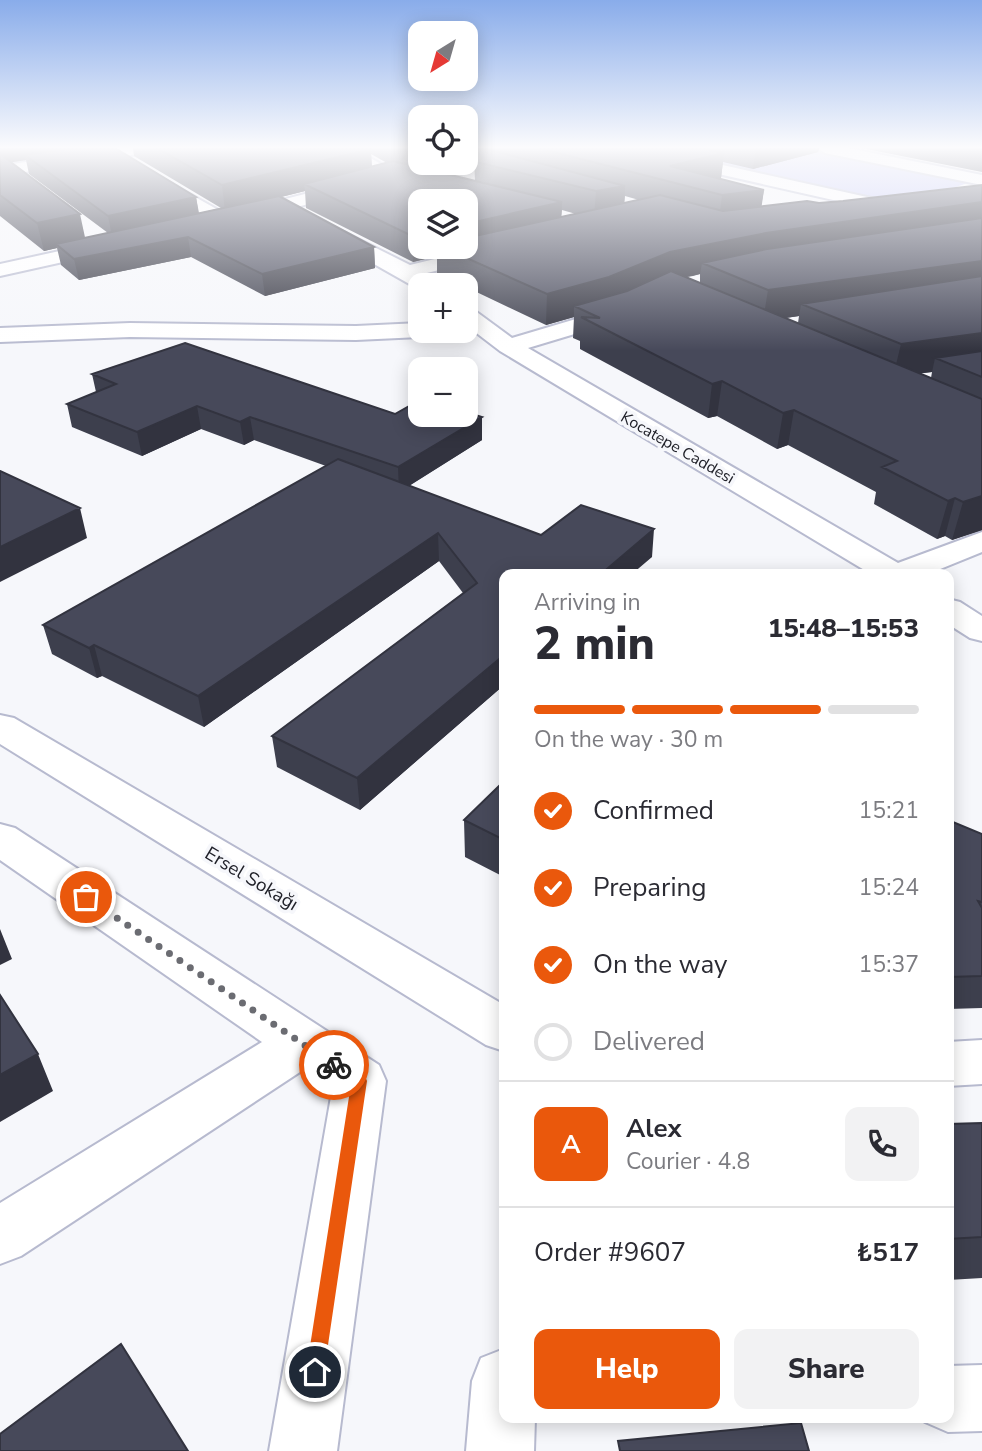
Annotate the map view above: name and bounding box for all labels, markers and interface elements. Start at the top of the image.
north arrow [408,21,478,91]
map controls [408,21,478,427]
button: locate [408,105,478,175]
button: layers [408,189,478,259]
button: + [408,273,478,343]
button: − [408,357,478,427]
street label: Kocatepe Caddesi [617,406,738,489]
text: Arriving in [534,587,641,618]
text: 15:48–15:53 [768,611,919,646]
text: 2 min [534,612,655,675]
text: On the way · 30 m [534,724,723,755]
icon: check [534,792,572,830]
text: Confirmed [593,793,714,828]
text: 15:21 [859,795,919,826]
street label: Ersel Sokağı [200,841,303,917]
pin [56,867,116,927]
icon: check [534,869,572,907]
text: Preparing [593,870,706,905]
text: 15:24 [859,872,919,903]
icon: bag [67,878,105,916]
icon: check [534,946,572,984]
text: On the way [593,947,727,982]
text: 15:37 [859,949,919,980]
text: Delivered [593,1024,705,1059]
courier [299,1030,369,1100]
icon: bike [315,1046,353,1084]
button: phone [845,1107,919,1181]
text: Alex [626,1111,682,1146]
text: A [561,1127,581,1162]
text: Courier · 4.8 [626,1146,750,1177]
text: Order #9607 [534,1235,686,1270]
text: ₺517 [857,1235,919,1270]
button: Help [534,1329,720,1409]
button: Share [734,1329,919,1409]
pin [285,1342,345,1402]
icon: home [296,1353,334,1391]

